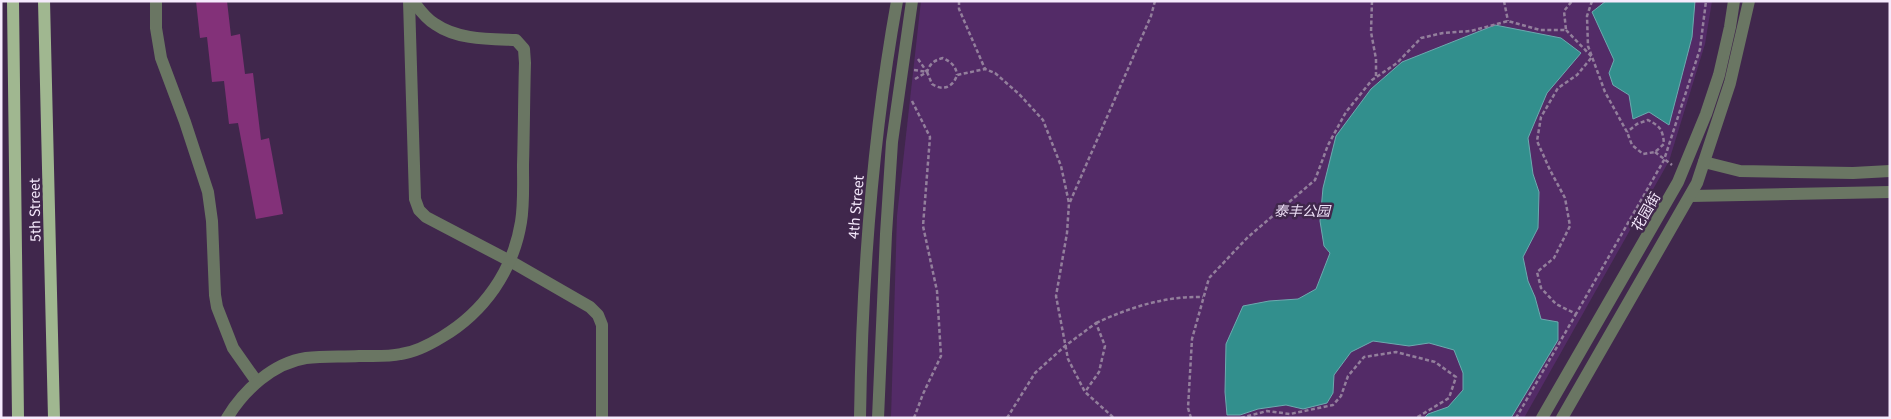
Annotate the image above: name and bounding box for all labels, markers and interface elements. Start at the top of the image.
street label: 4th Street [842,174,868,240]
street label: 5th Street [23,177,45,242]
street label: 花园街 [1626,188,1664,234]
park label: 泰丰公园 [1274,200,1332,220]

